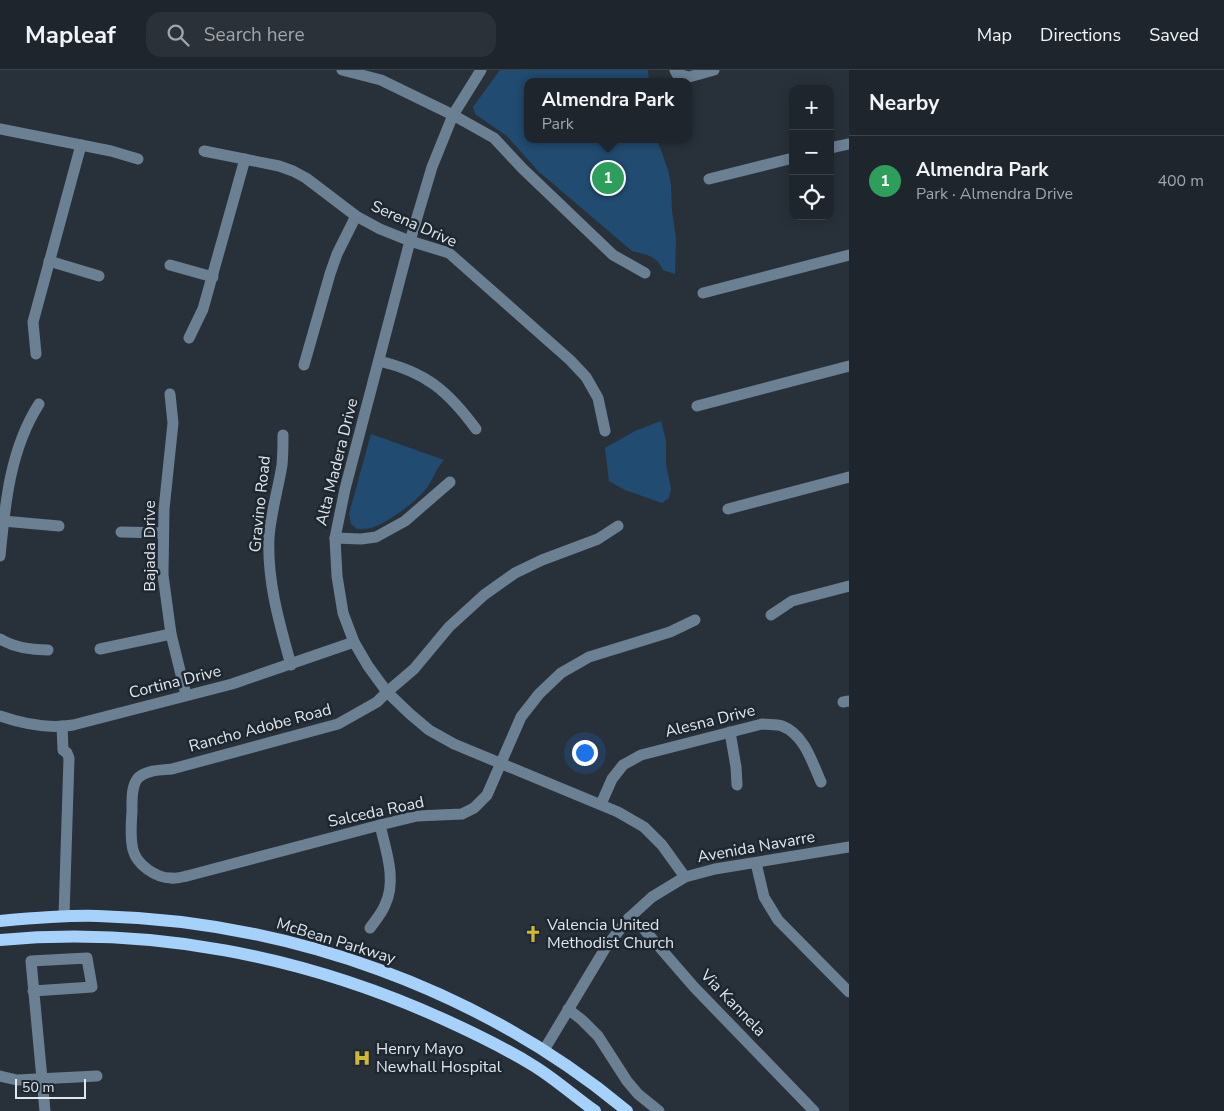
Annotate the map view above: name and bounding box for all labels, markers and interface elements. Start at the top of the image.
search box [146,12,496,57]
text: Mapleaf [25,19,116,51]
icon: search [164,21,192,49]
text: Search here [204,22,305,48]
text: Map [977,23,1012,47]
text: Directions [1040,23,1121,47]
text: Saved [1149,23,1199,47]
popup [524,78,692,143]
map controls [789,85,834,220]
button: + [789,85,834,130]
text: Almendra Park [542,87,674,113]
text: Nearby [869,89,939,117]
text: Park [542,113,574,135]
button: − [789,130,834,175]
text: Almendra Park [916,157,1049,183]
pin: 1 [592,159,624,197]
text: 1 [880,170,890,192]
text: 400 m [1157,170,1204,192]
button: locate [789,175,834,220]
text: Park · Almendra Drive [916,183,1073,205]
street label: Serena Drive [367,195,461,253]
street label: Alta Madera Drive [311,396,363,528]
street label: Gravino Road [244,455,276,553]
street label: Bajada Drive [139,500,161,592]
street label: Cortina Drive [127,660,223,704]
street label: Rancho Adobe Road [186,698,334,758]
street label: Alesna Drive [663,699,757,743]
your location [572,740,598,766]
street label: Salceda Road [326,791,426,833]
street label: Avenida Navarre [695,826,817,868]
street label: McBean Parkway [274,912,399,970]
place label: Valencia United Methodist Church [546,914,674,954]
church icon: Valencia United Methodist Church [523,924,543,944]
street label: Via Kannela [695,964,771,1041]
place label: Henry Mayo Newhall Hospital [376,1038,502,1078]
hospital icon: Henry Mayo Newhall Hospital [352,1048,372,1068]
scale bar [15,1076,86,1099]
text: 50 m [22,1078,54,1097]

